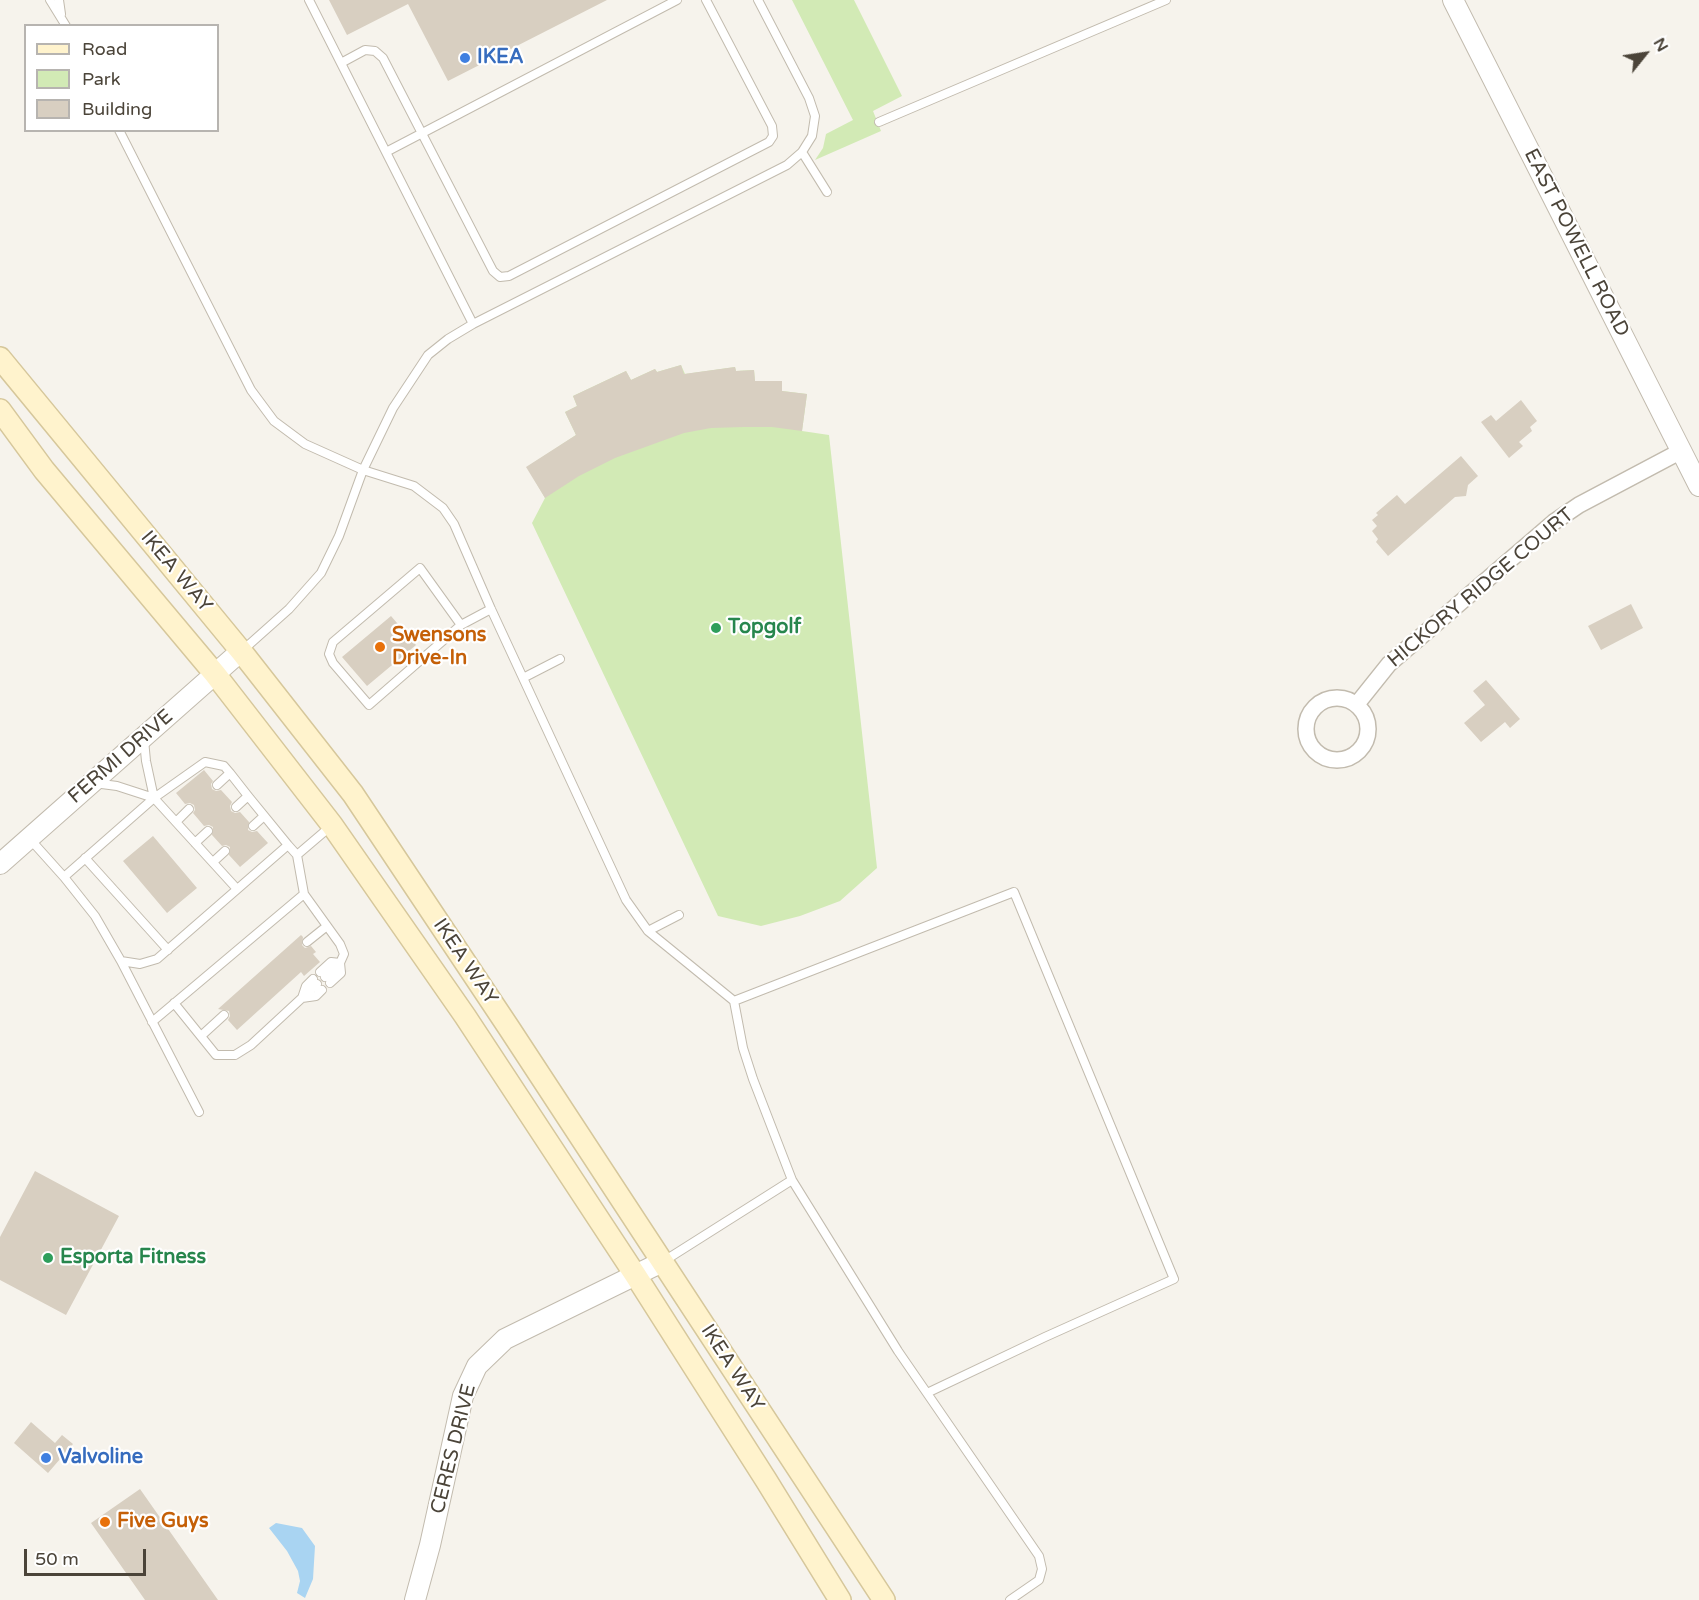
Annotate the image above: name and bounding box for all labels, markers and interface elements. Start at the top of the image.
legend [24,24,219,132]
north arrow [1615,24,1675,84]
text: N [1649,34,1672,56]
text: Road [82,38,127,60]
place label: IKEA [477,46,524,70]
marker: IKEA [458,51,472,65]
text: Park [82,68,120,90]
text: Building [82,98,152,120]
street label: EAST POWELL ROAD [1518,145,1634,341]
street label: HICKORY RIDGE COURT [1383,503,1579,673]
street label: IKEA WAY [135,526,217,618]
place label: Topgolf [728,616,801,640]
marker: Topgolf [709,621,723,635]
place label: Swensons Drive-In [392,624,486,671]
marker: Swensons Drive-In [373,640,387,654]
street label: FERMI DRIVE [64,705,178,809]
street label: IKEA WAY [427,914,503,1010]
place label: Esporta Fitness [60,1246,206,1270]
marker: Esporta Fitness [41,1251,55,1265]
street label: IKEA WAY [695,1320,769,1416]
street label: CERES DRIVE [426,1382,482,1516]
place label: Valvoline [58,1446,143,1470]
marker: Valvoline [39,1451,53,1465]
place label: Five Guys [117,1510,209,1534]
marker: Five Guys [98,1515,112,1529]
scale bar [27,1537,148,1575]
text: 50 m [35,1548,79,1570]

